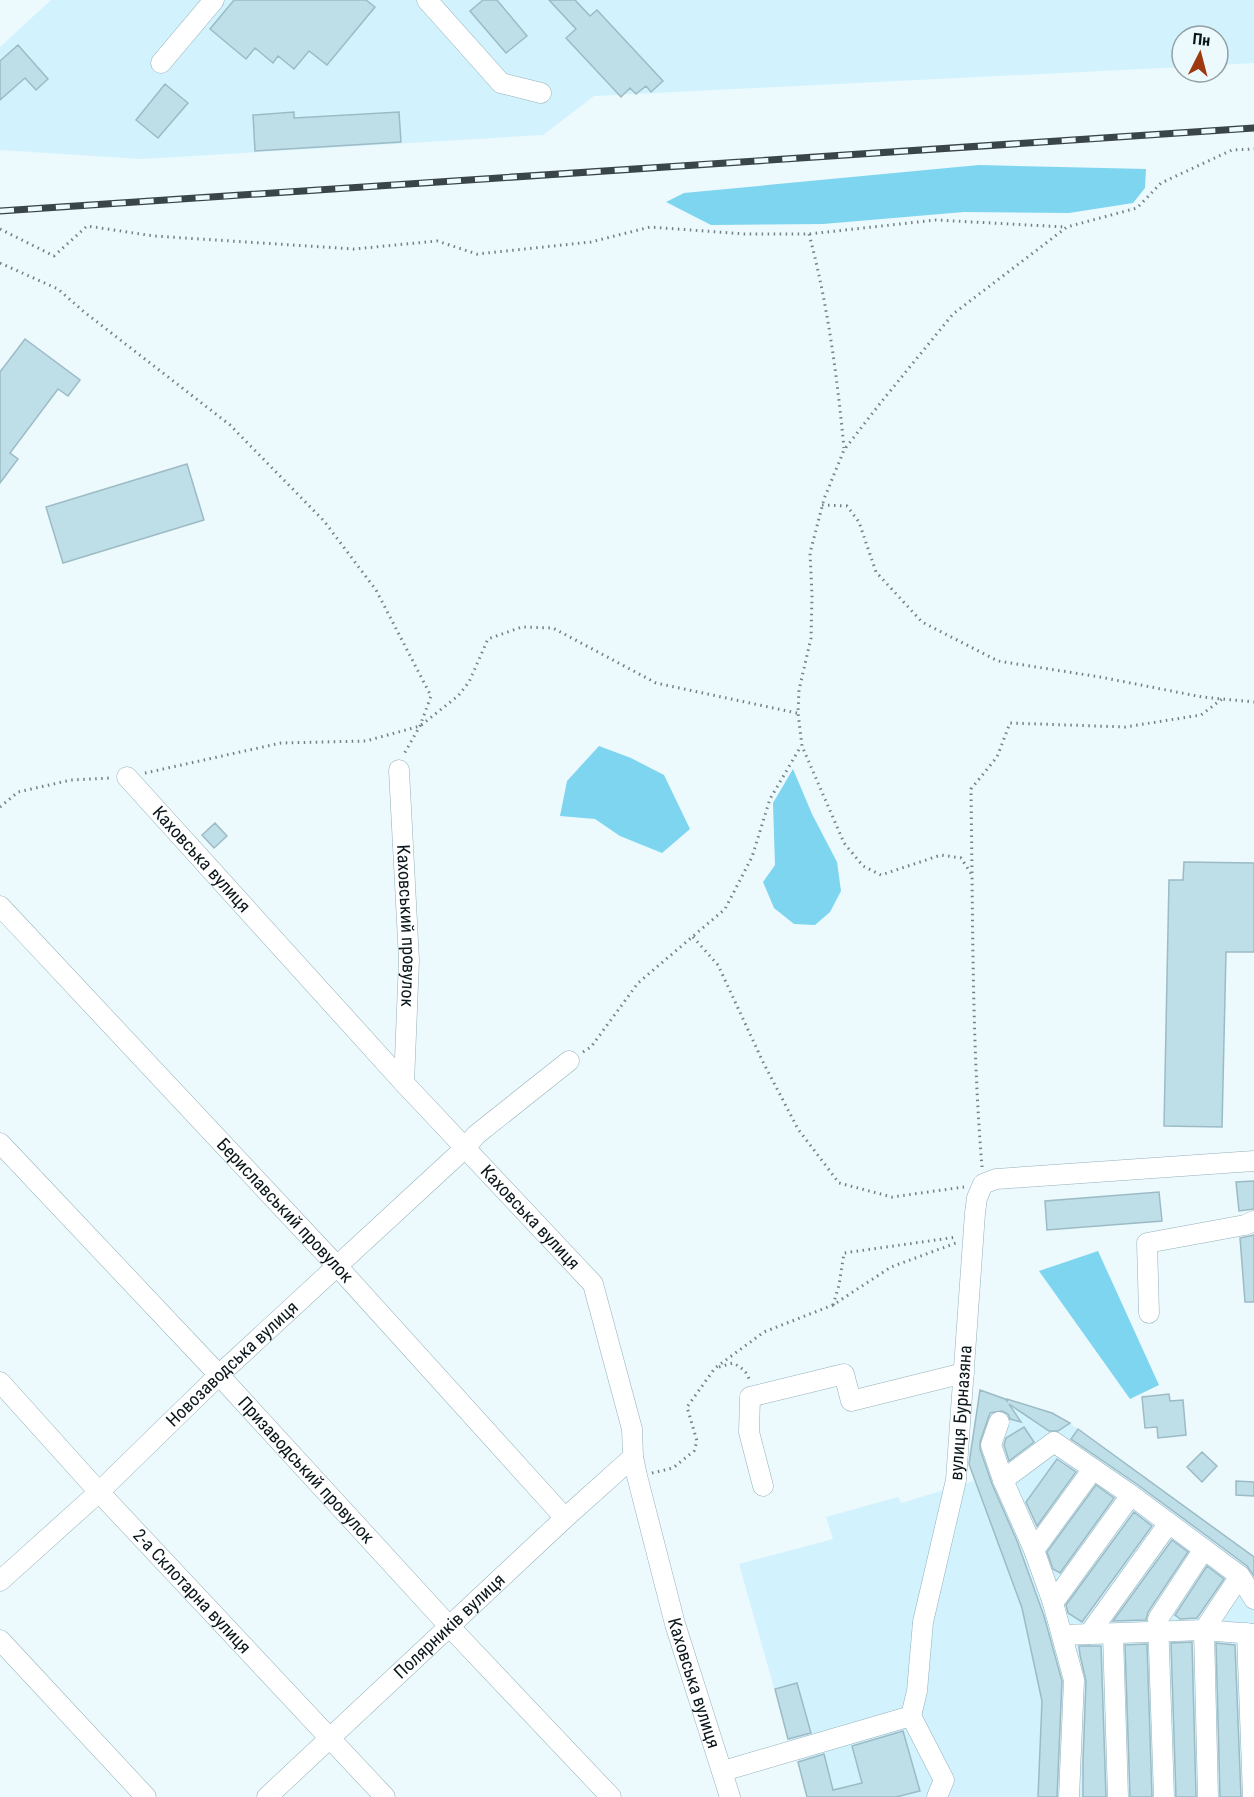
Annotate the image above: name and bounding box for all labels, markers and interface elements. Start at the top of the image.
north arrow [1170,24,1230,84]
text: Пн [1192,29,1211,50]
street label: Каховська вулиця [149,802,255,916]
street label: Каховський провулок [393,844,420,1008]
street label: Бериславський провулок [213,1134,358,1287]
street label: Каховська вулиця [476,1160,585,1273]
street label: Новозаводська вулиця [162,1296,302,1431]
street label: вулиця Бурназяна [945,1344,976,1481]
street label: Призаводський провулок [234,1392,379,1548]
street label: 2-а Склотарна вулиця [129,1524,256,1657]
street label: Полярників вулиця [389,1569,509,1683]
street label: Каховська вулиця [664,1616,725,1751]

